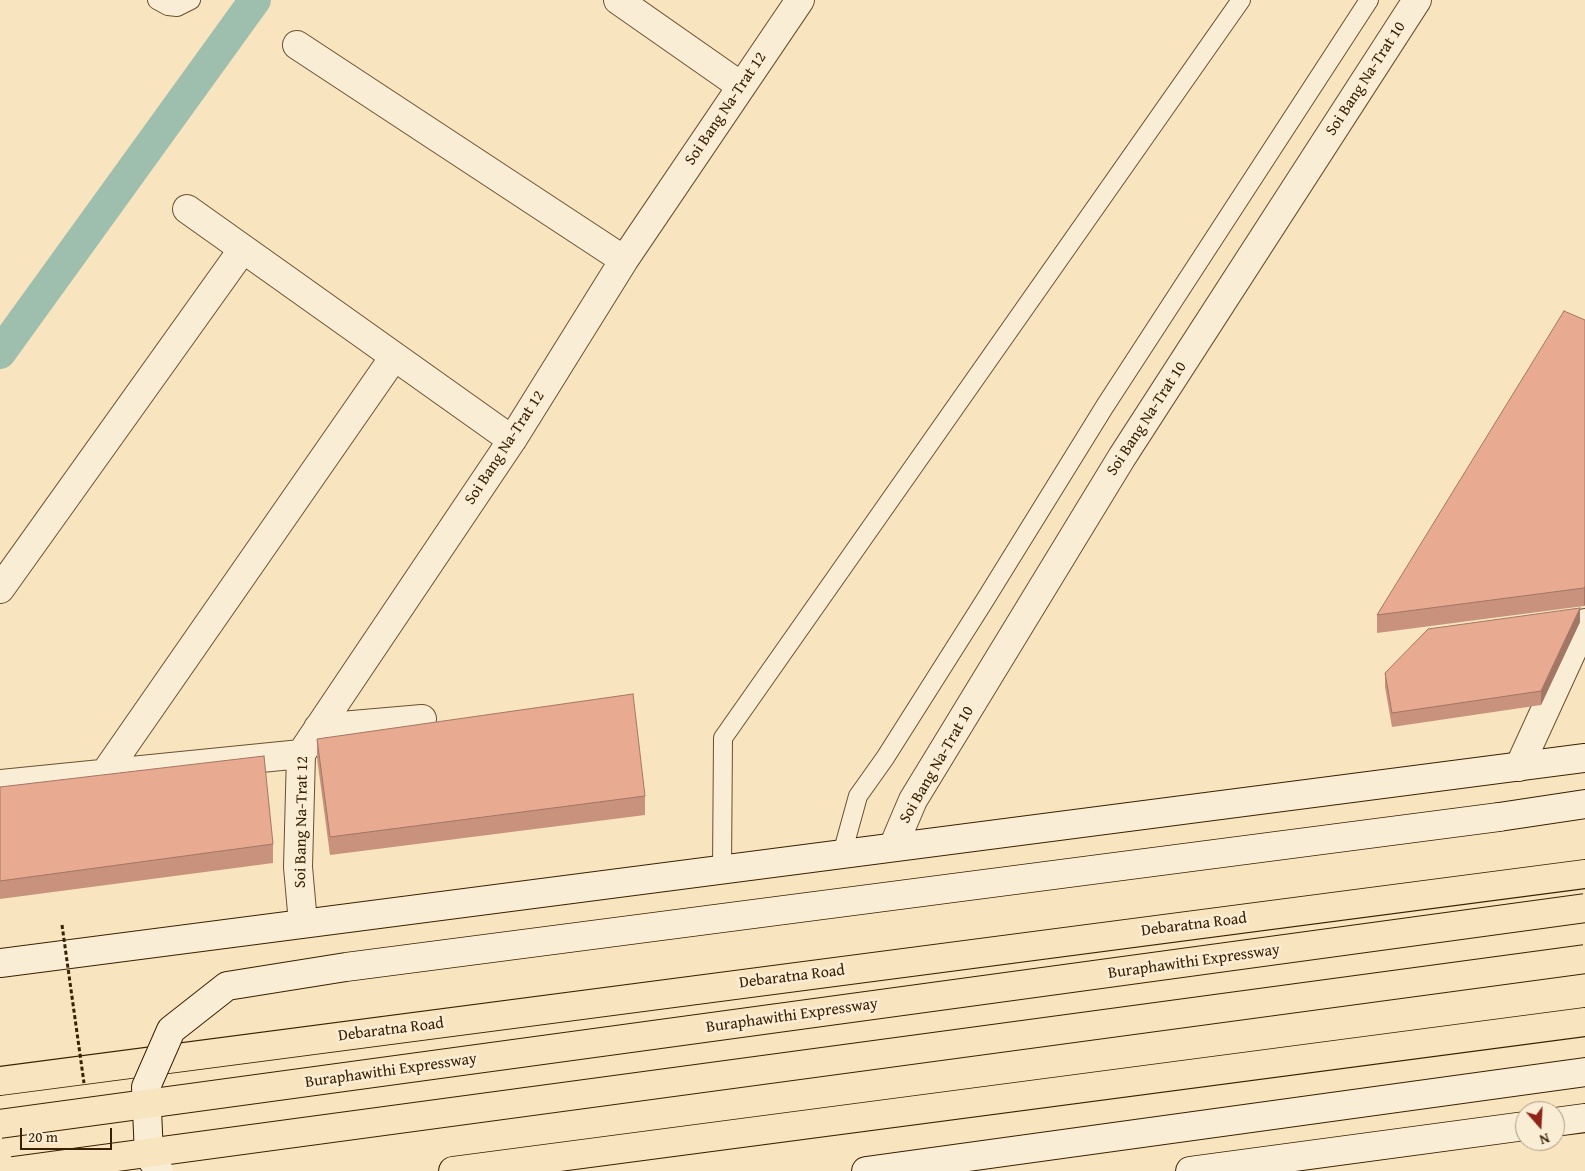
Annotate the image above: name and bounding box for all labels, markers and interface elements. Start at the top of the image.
street label: Soi Bang Na-Trat 10 [1322,18,1410,140]
street label: Soi Bang Na-Trat 12 [681,49,771,169]
street label: Soi Bang Na-Trat 10 [1103,358,1191,480]
street label: Soi Bang Na-Trat 12 [461,387,549,509]
street label: Soi Bang Na-Trat 10 [896,703,978,827]
street label: Soi Bang Na-Trat 12 [291,756,313,888]
street label: Debaratna Road [1140,909,1248,941]
street label: Buraphawithi Expressway [1107,940,1281,984]
street label: Debaratna Road [738,961,846,993]
street label: Buraphawithi Expressway [705,994,879,1038]
street label: Debaratna Road [337,1014,445,1046]
street label: Buraphawithi Expressway [304,1049,478,1093]
north arrow [1515,1101,1565,1151]
scale bar [22,1118,115,1150]
text: 20 m [28,1126,58,1147]
text: N [1537,1128,1552,1150]

